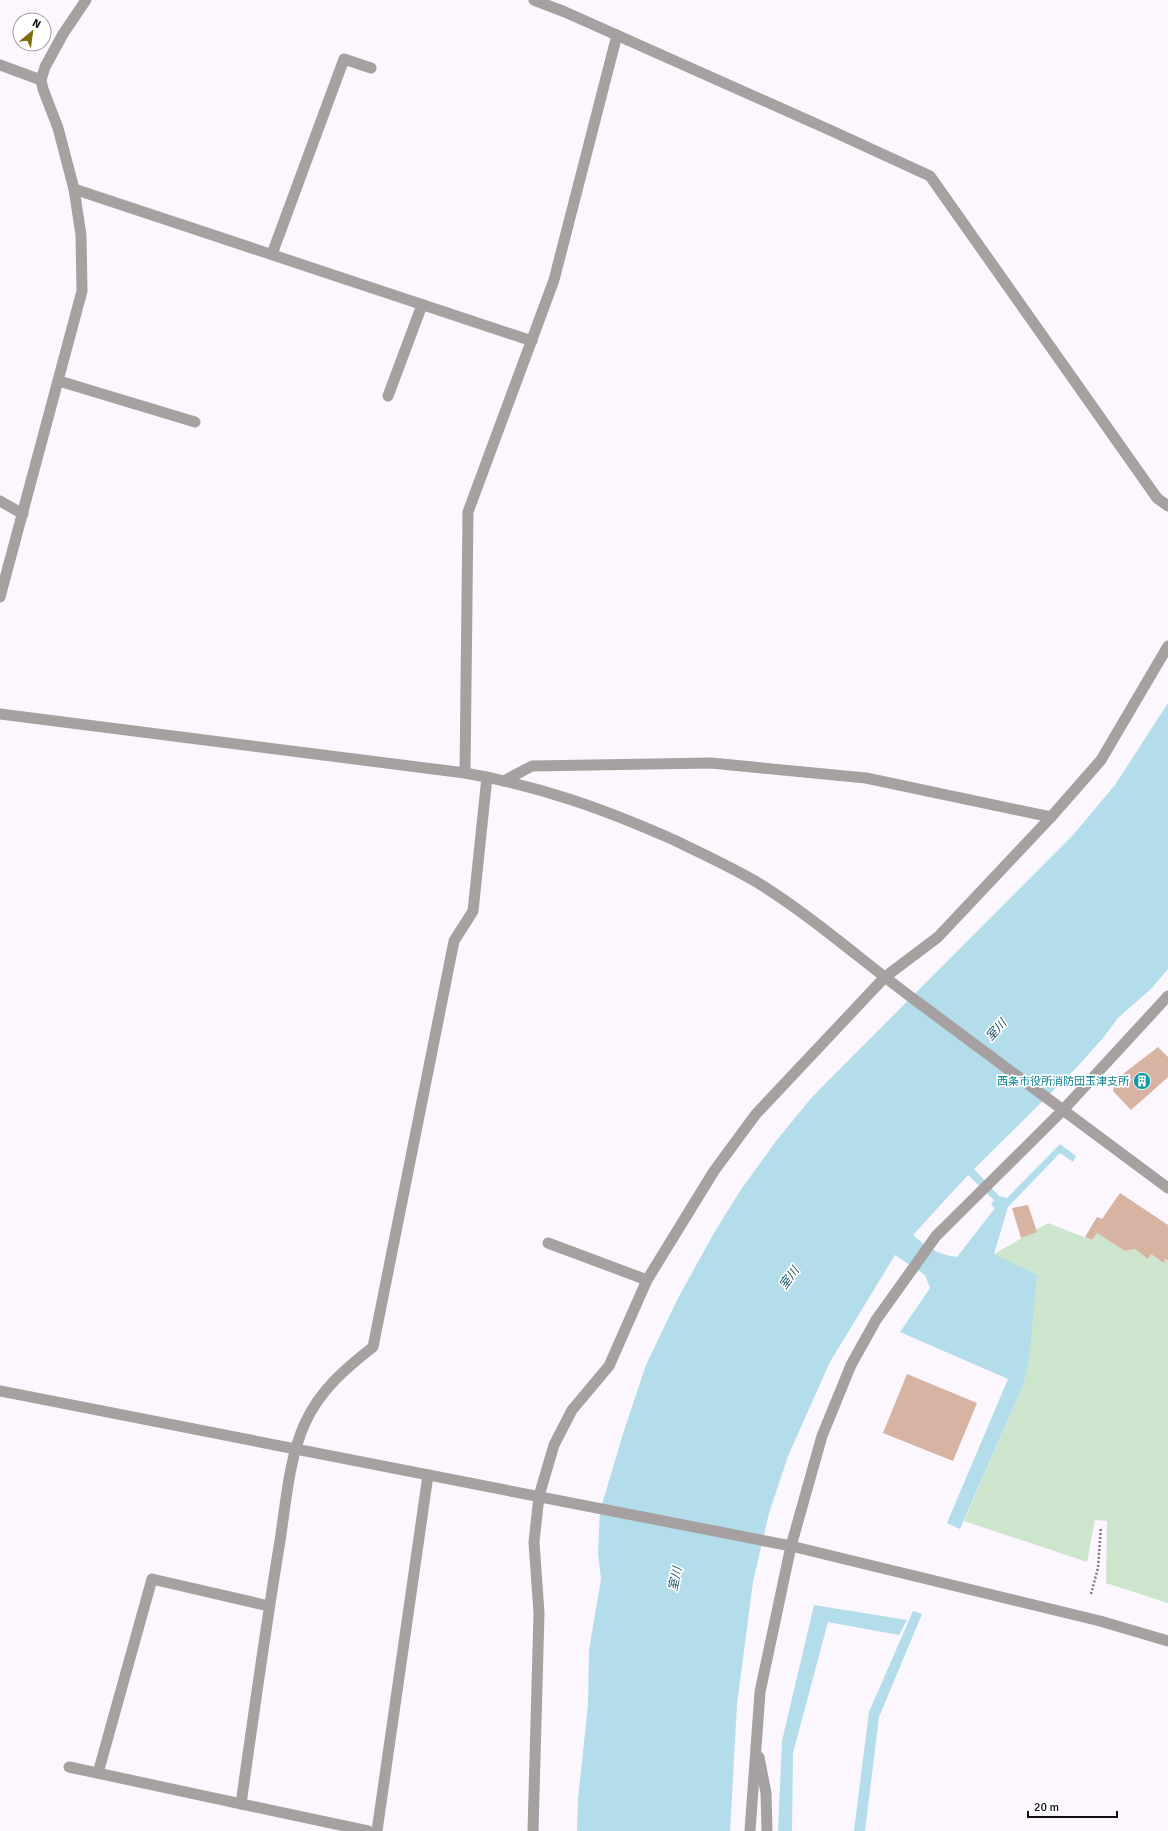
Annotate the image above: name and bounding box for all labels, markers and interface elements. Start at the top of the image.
north arrow [12,12,52,52]
text: N [30,16,43,31]
water label: 室川 [983,1015,1011,1044]
building icon: 西条市役所消防団玉津支所 [1132,1071,1152,1091]
place label: 西条市役所消防団玉津支所 [997,1075,1130,1088]
water label: 室川 [776,1263,804,1292]
water label: 室川 [666,1564,686,1592]
scale bar [1028,1793,1117,1819]
text: 20 m [1034,1800,1059,1815]

